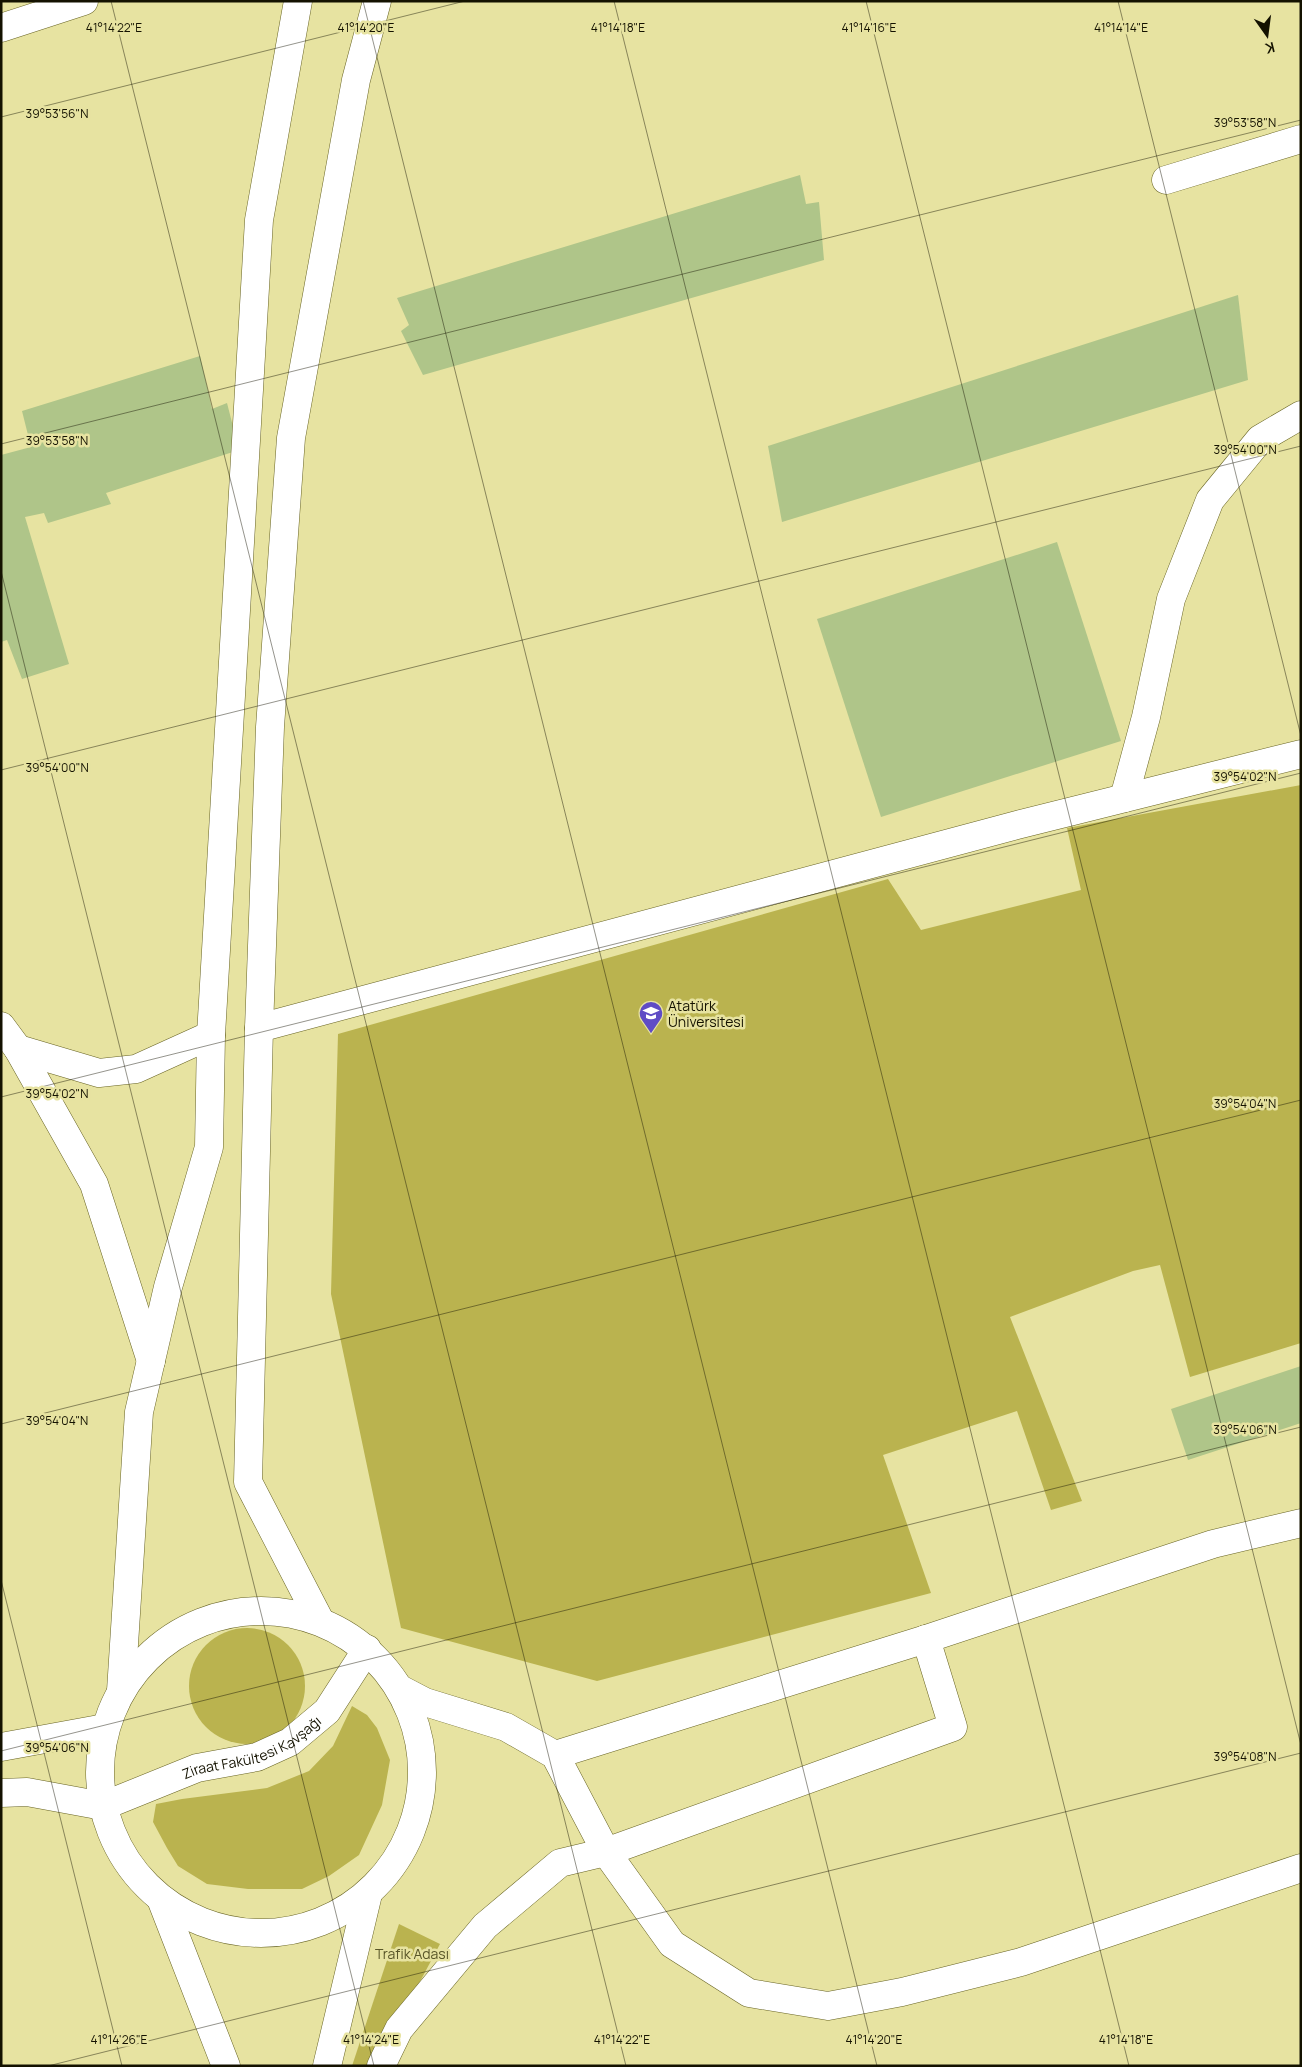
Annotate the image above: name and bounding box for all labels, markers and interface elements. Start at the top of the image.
north arrow [1242,10,1292,60]
text: 41°14'22"E [86,19,142,36]
text: 41°14'20"E [338,19,395,36]
text: 41°14'18"E [591,19,645,36]
text: 41°14'16"E [842,19,897,36]
text: 41°14'14"E [1094,19,1148,36]
text: K [1263,38,1277,59]
text: 39°53'56"N [26,105,88,122]
text: 39°53'58"N [1214,114,1276,131]
text: 39°53'58"N [26,432,88,449]
text: 39°54'00"N [1213,441,1277,458]
text: 39°54'00"N [25,759,89,776]
text: 39°54'02"N [1214,768,1276,785]
place label: Atatürk Üniversitesi [668,996,744,1031]
school or university icon: Atatürk Üniversitesi [638,1000,664,1034]
text: 39°54'02"N [26,1085,88,1102]
text: 39°54'04"N [1214,1095,1276,1112]
text: 39°54'04"N [26,1412,88,1429]
text: 39°54'06"N [1213,1421,1277,1438]
street label: Ziraat Fakültesi Kavşağı [179,1711,325,1783]
text: 39°54'06"N [25,1739,89,1756]
text: 39°54'08"N [1214,1748,1276,1765]
park label: Trafik Adası [375,1944,449,1963]
text: 41°14'26"E [91,2031,148,2048]
text: 41°14'24"E [343,2031,399,2048]
text: 41°14'22"E [594,2031,650,2048]
text: 41°14'20"E [846,2031,903,2048]
text: 41°14'18"E [1099,2031,1153,2048]

